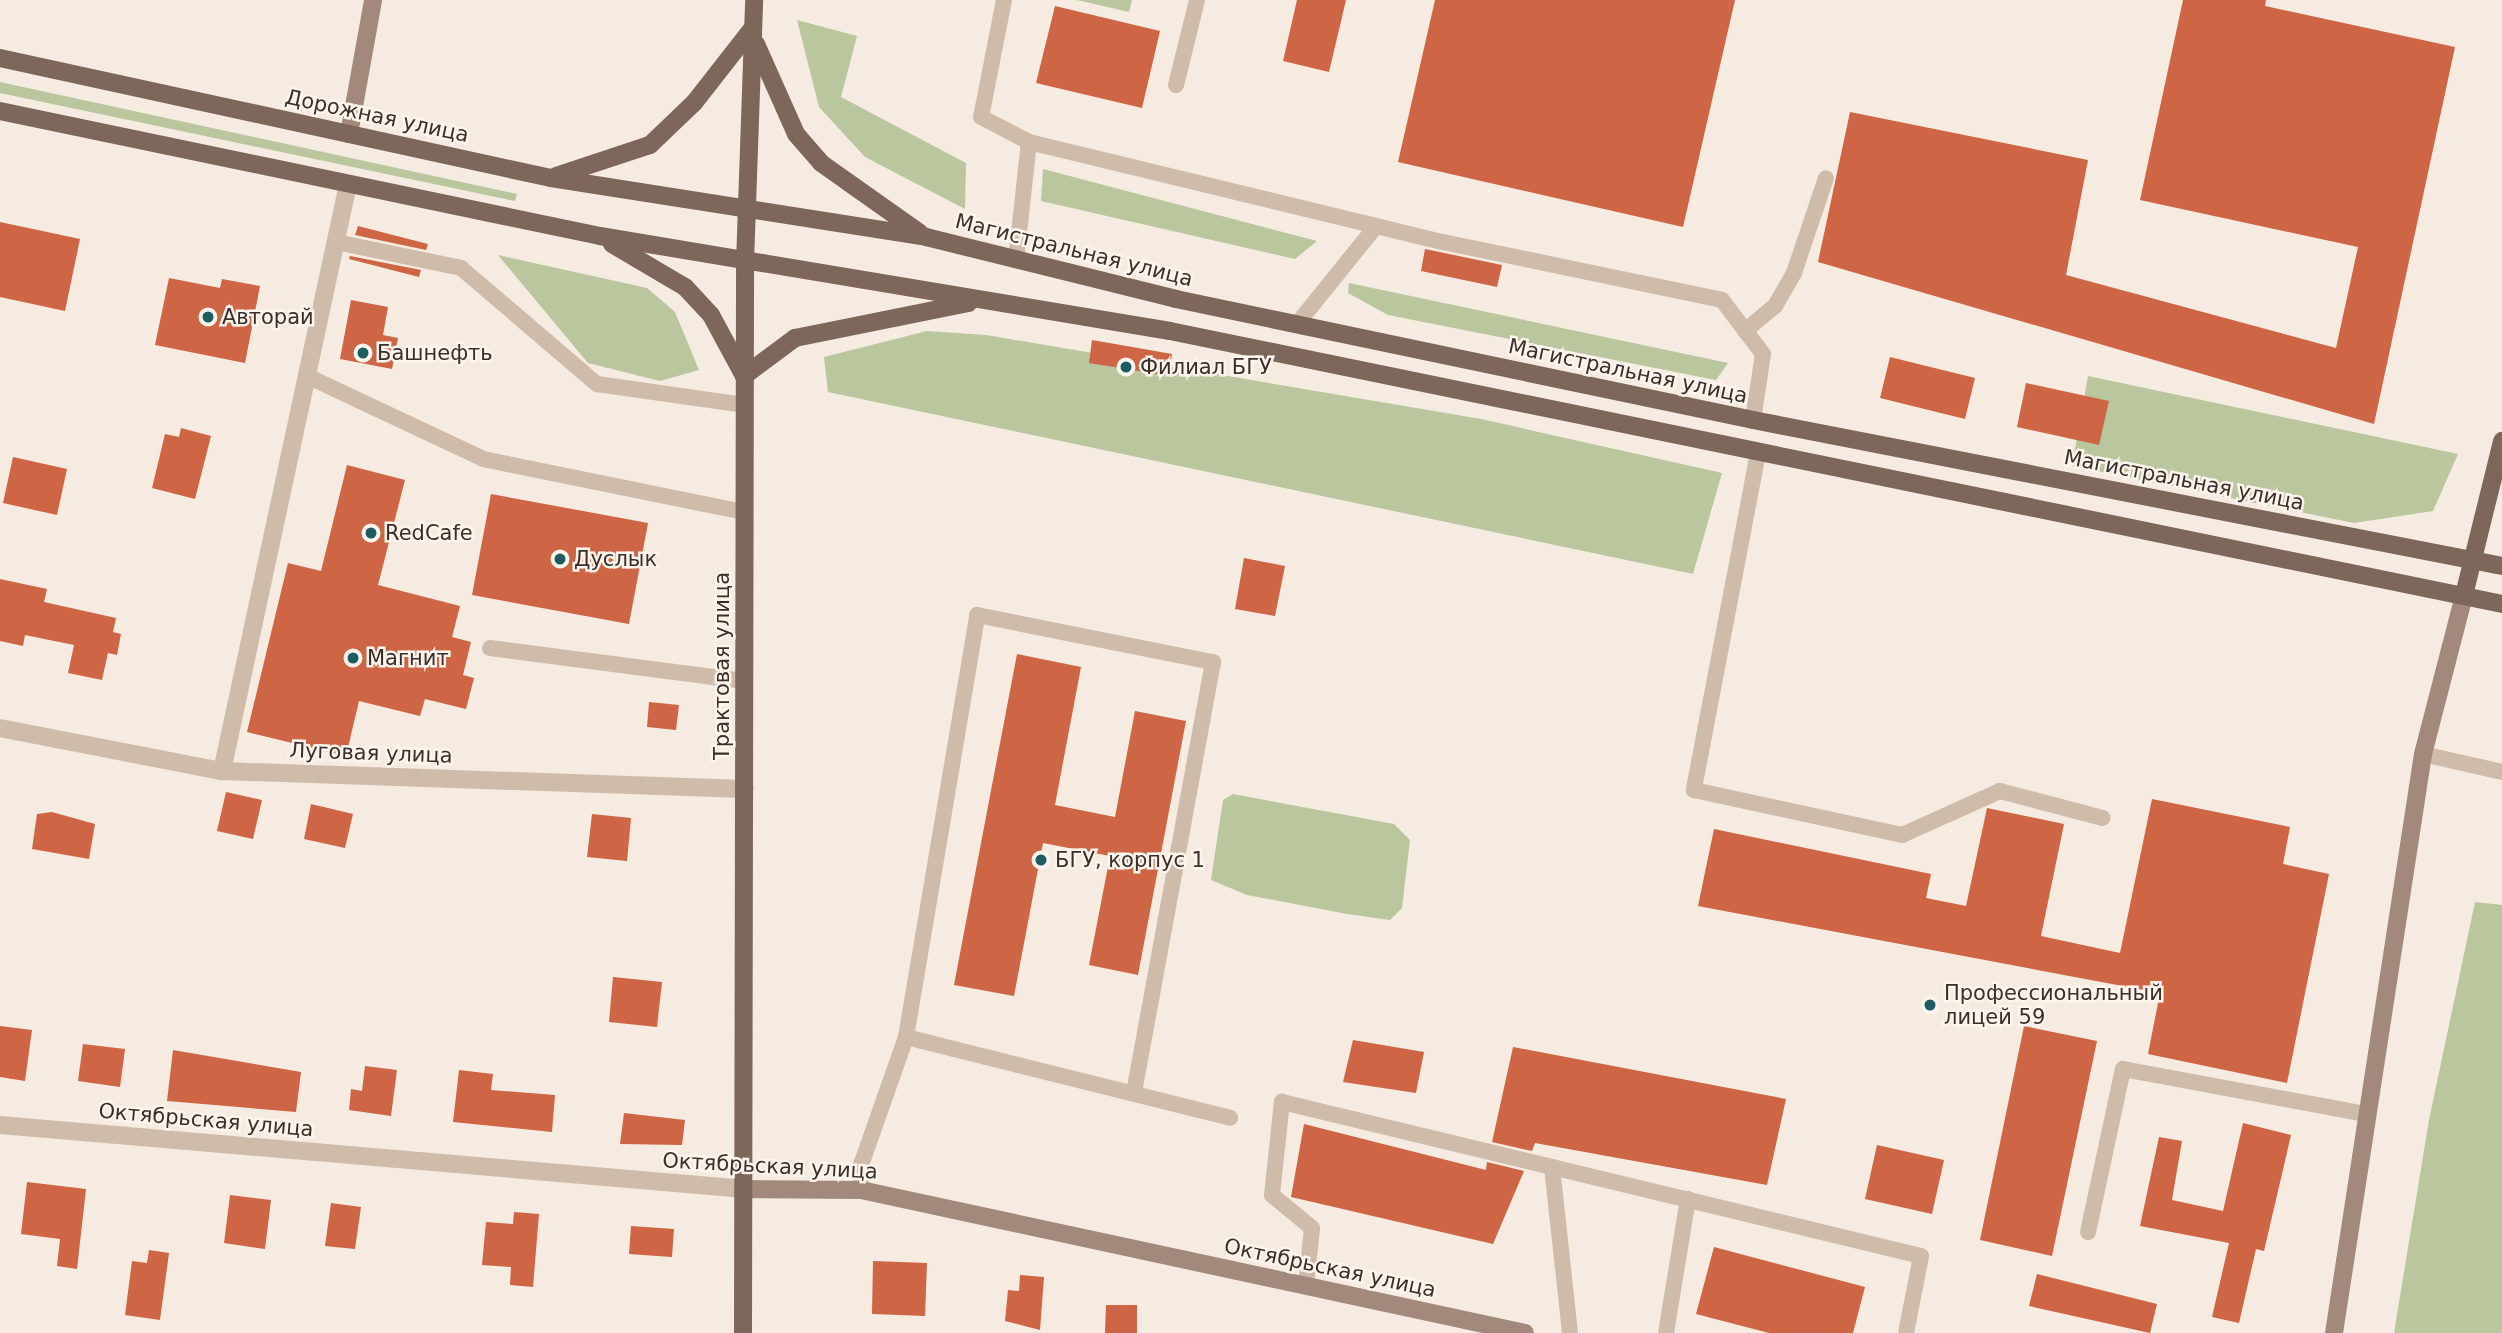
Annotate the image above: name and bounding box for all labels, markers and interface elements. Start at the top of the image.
street label: Дорожная улица [283,84,471,148]
street label: Магистральная улица [953,208,1195,292]
place label: Авторай [222,304,314,330]
marker: Авторай [200,309,216,325]
street label: Магистральная улица [1506,333,1750,409]
place label: Башнефть [377,340,493,366]
marker: Башнефть [355,345,371,361]
place label: Филиал БГУ [1140,354,1272,380]
marker: Филиал БГУ [1118,359,1134,375]
street label: Магистральная улица [2062,444,2306,516]
place label: RedCafe [385,520,473,546]
marker: RedCafe [363,525,379,541]
place label: Дуслык [574,546,657,572]
marker: Дуслык [552,551,568,567]
street label: Трактовая улица [709,572,735,760]
place label: Магнит [367,645,449,671]
marker: Магнит [345,650,361,666]
street label: Луговая улица [289,738,453,768]
place label: БГУ, корпус 1 [1055,847,1205,873]
marker: БГУ, корпус 1 [1033,852,1049,868]
place label: Профессиональный лицей 59 [1944,980,2163,1030]
marker: Профессиональный лицей 59 [1922,997,1938,1013]
street label: Октябрьская улица [97,1098,315,1142]
street label: Октябрьская улица [662,1148,878,1184]
street label: Октябрьская улица [1222,1233,1438,1303]

